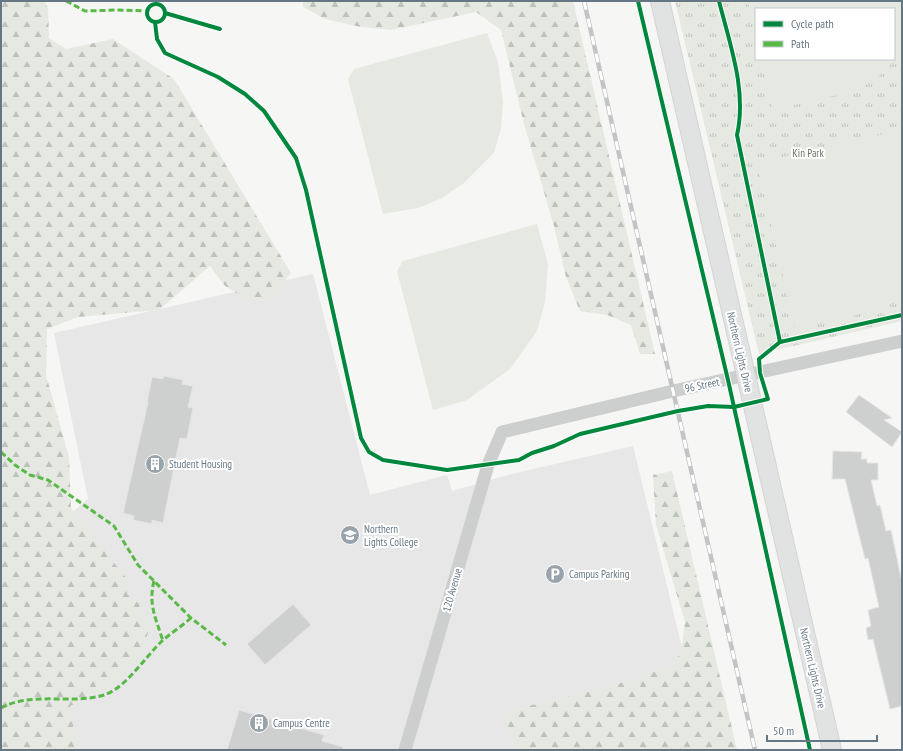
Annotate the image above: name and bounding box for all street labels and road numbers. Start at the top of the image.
street label: Northern Lights Drive [724,310,756,394]
street label: 96 Street [683,375,721,395]
street label: 120 Avenue [439,566,465,613]
street label: Northern Lights Drive [797,626,829,710]

